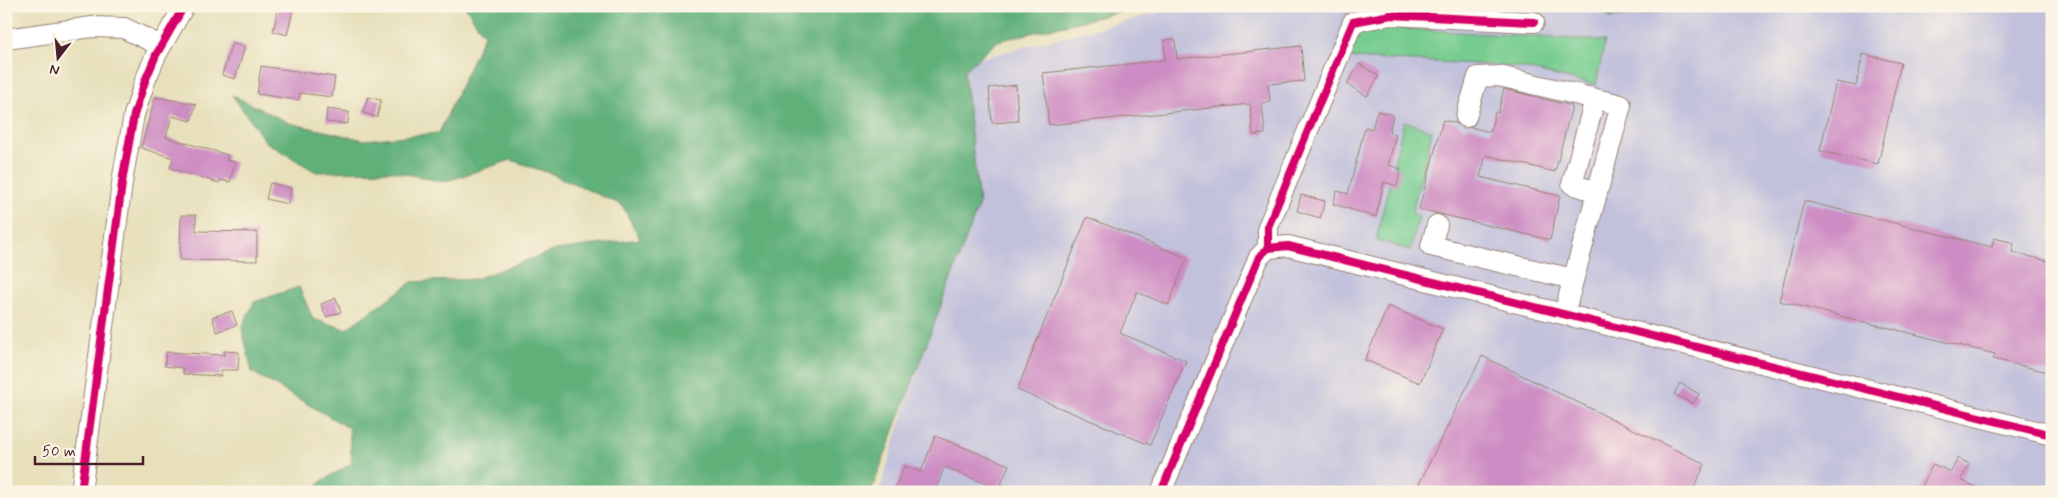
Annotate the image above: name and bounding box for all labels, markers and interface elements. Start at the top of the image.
north arrow [32,32,82,82]
text: N [48,60,62,79]
scale bar [35,433,142,465]
text: 50 m [42,442,76,462]

